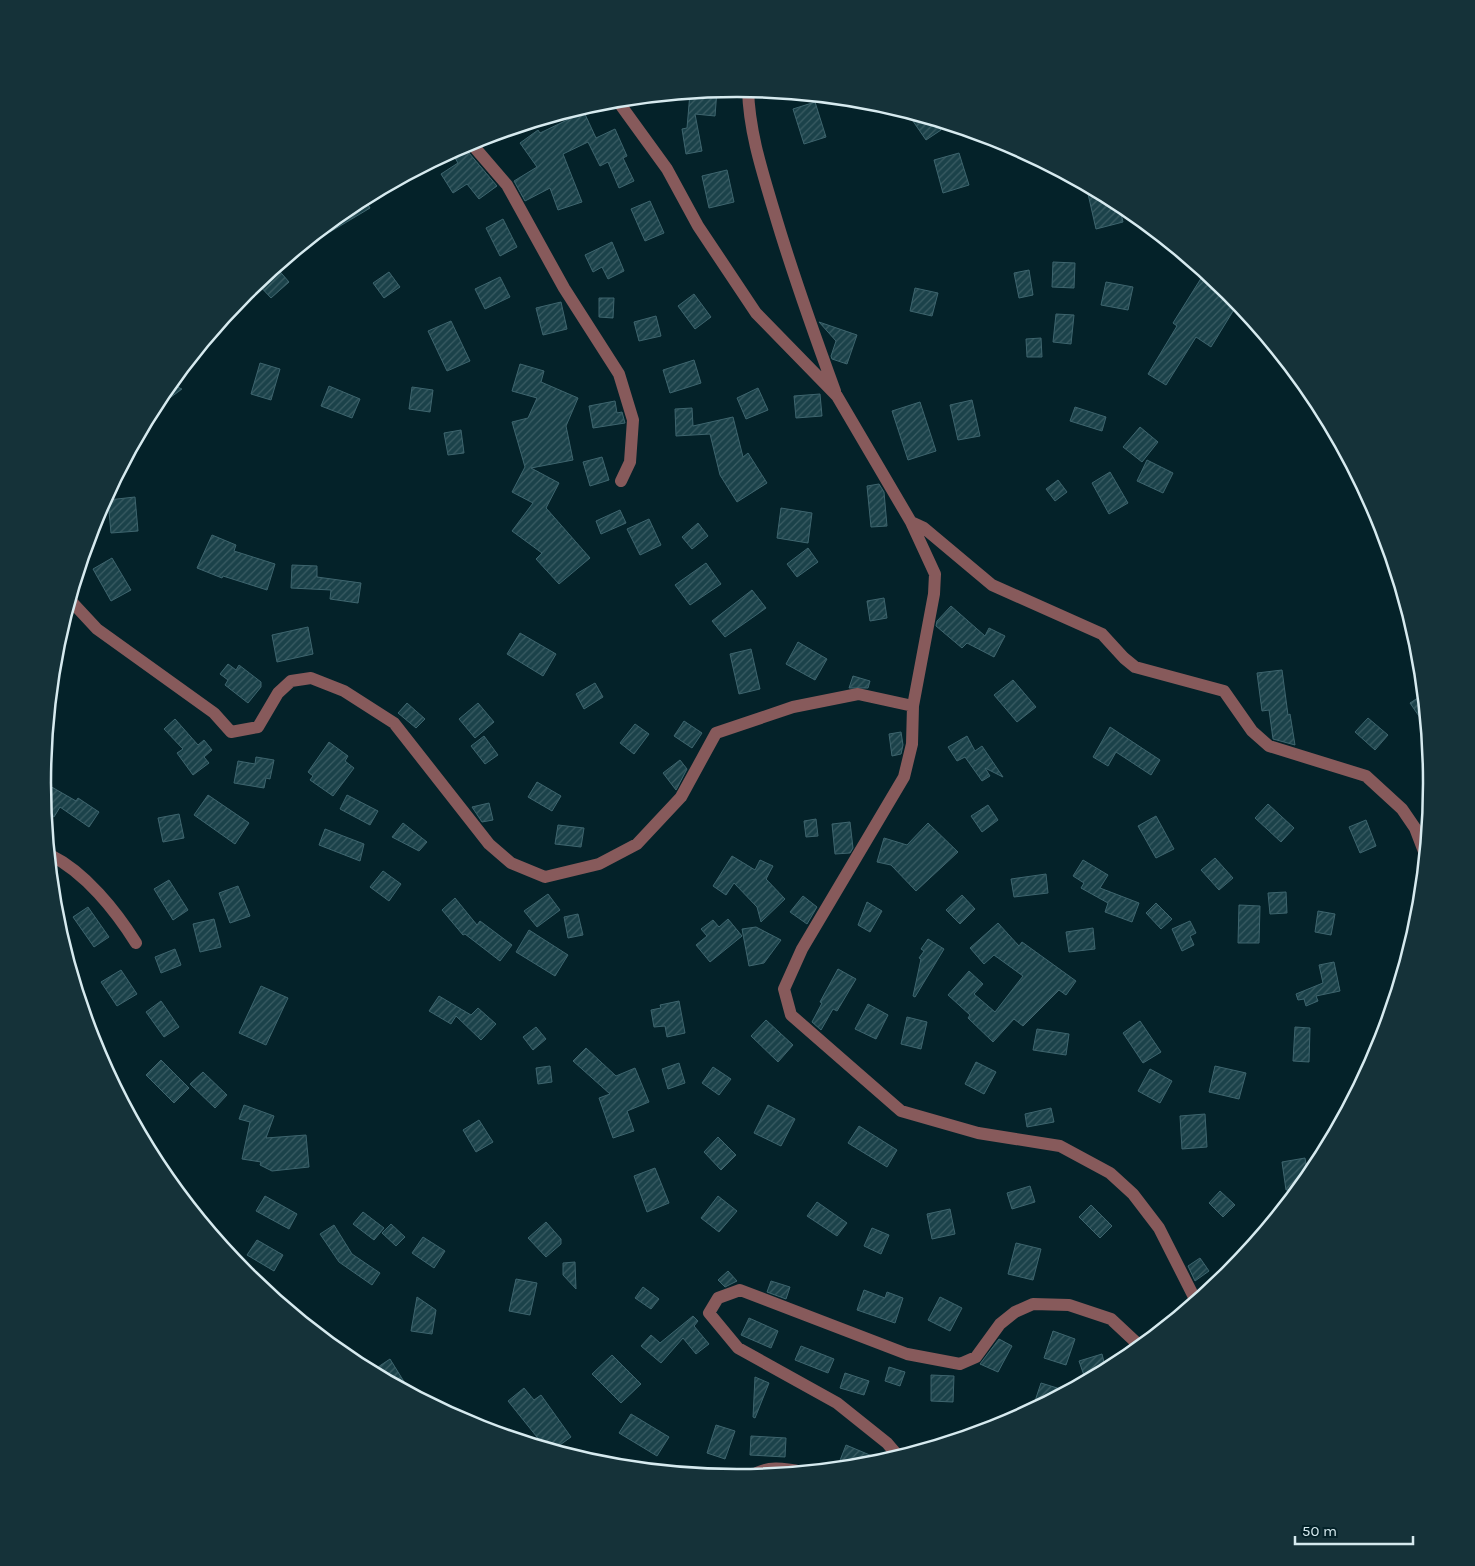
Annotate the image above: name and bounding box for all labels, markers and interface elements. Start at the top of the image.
scale bar [1295,1514,1412,1546]
text: 50 m [1302,1522,1337,1540]

